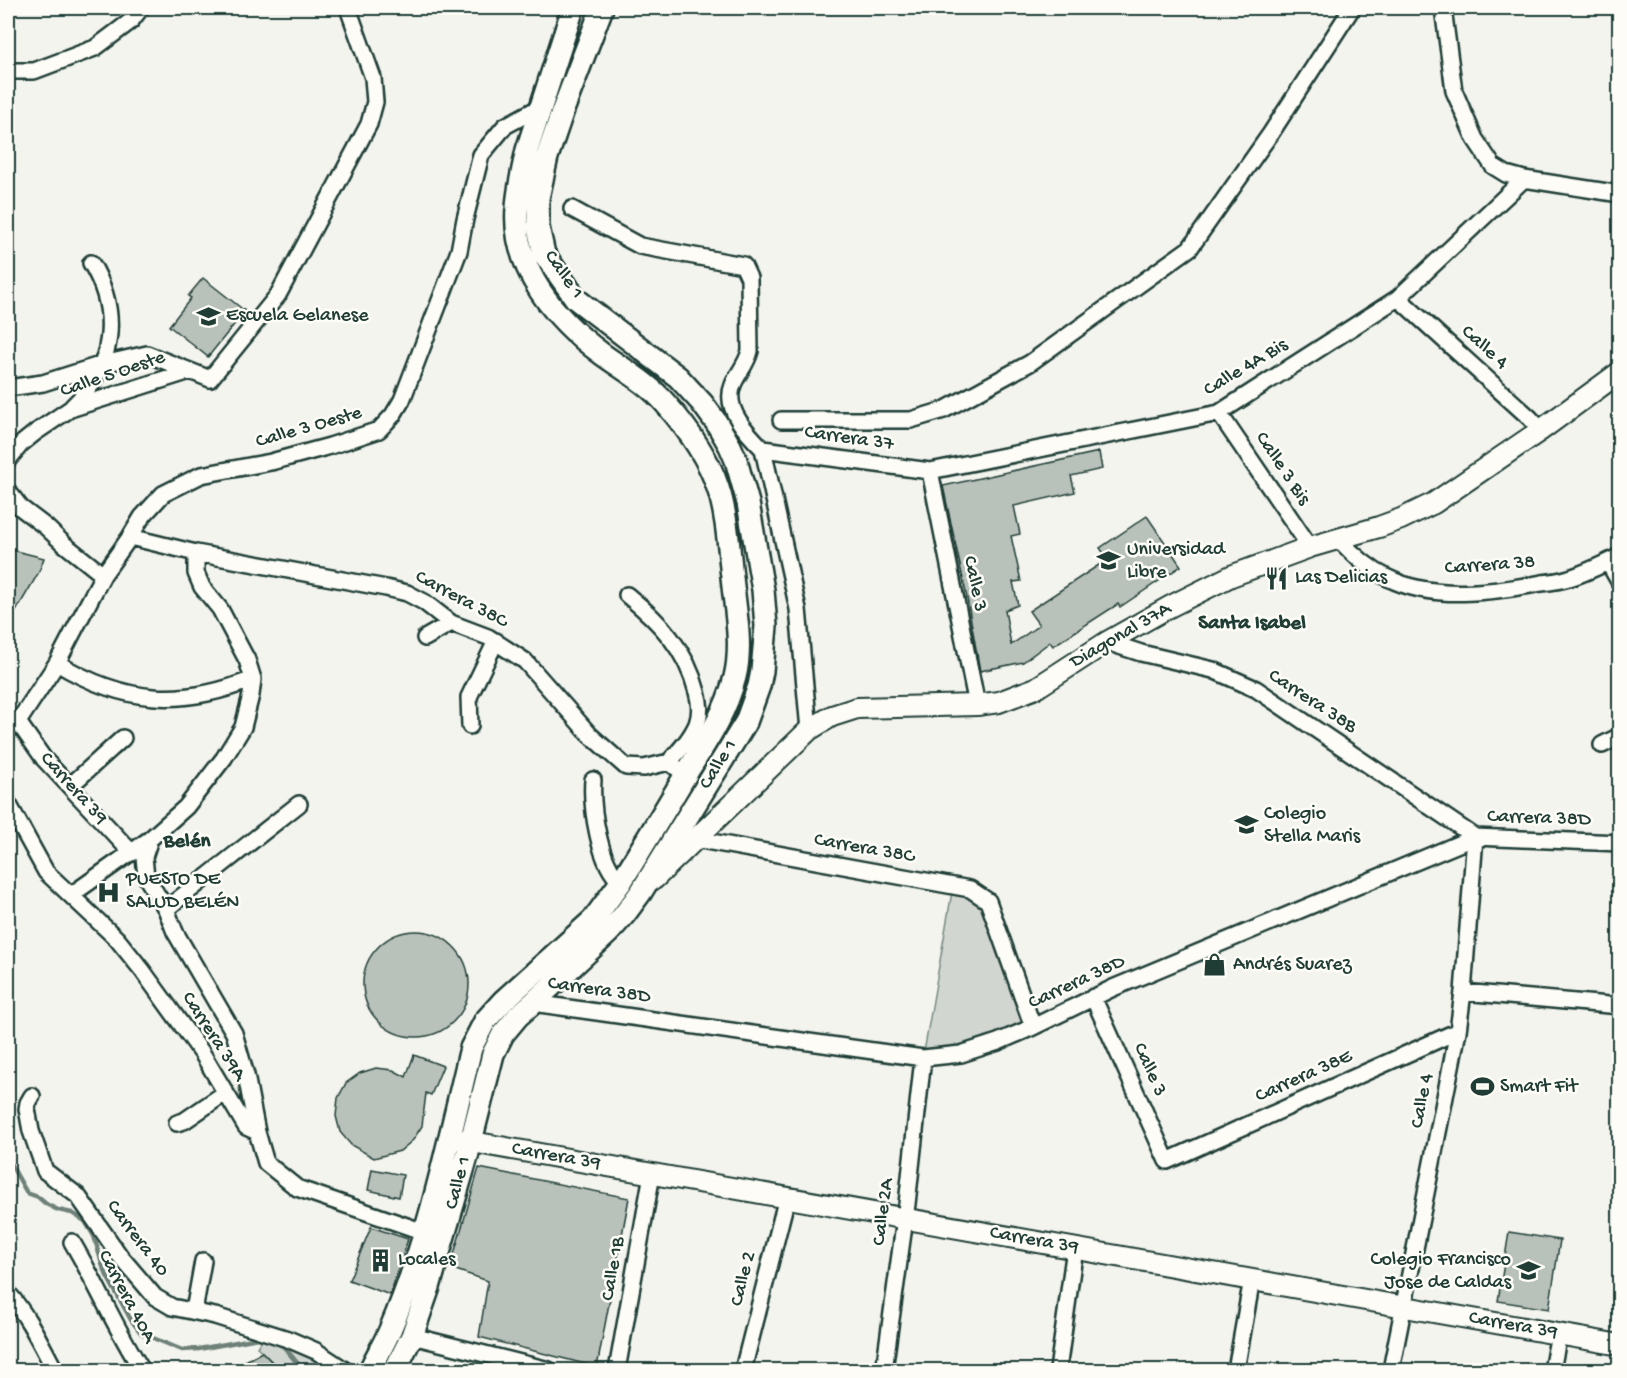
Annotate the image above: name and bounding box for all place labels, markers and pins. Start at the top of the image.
school or university icon: Escuela Gelanese [195,303,221,329]
place label: Escuela Gelanese [226,305,369,328]
place label: Universidad Libre [1127,539,1227,585]
school or university icon: Universidad Libre [1096,548,1122,574]
restaurant icon: Las Delicias [1264,565,1290,591]
place label: Las Delicias [1295,567,1388,590]
place label: Colegio Stella Maris [1264,803,1361,849]
school or university icon: Colegio Stella Maris [1233,812,1259,838]
place label: PUESTO DE SALUD BELÉN [125,869,239,915]
hospital icon: PUESTO DE SALUD BELÉN [95,879,121,905]
shop icon: Andrés Suarez [1202,952,1228,978]
place label: Andrés Suarez [1233,954,1353,977]
sports icon: Smart Fit [1469,1074,1495,1100]
place label: Smart Fit [1500,1076,1579,1099]
building icon: Locales [367,1247,393,1273]
place label: Locales [398,1249,456,1272]
place label: Colegio Francisco Jose de Caldas [1371,1249,1512,1295]
school or university icon: Colegio Francisco Jose de Caldas [1516,1258,1542,1284]

